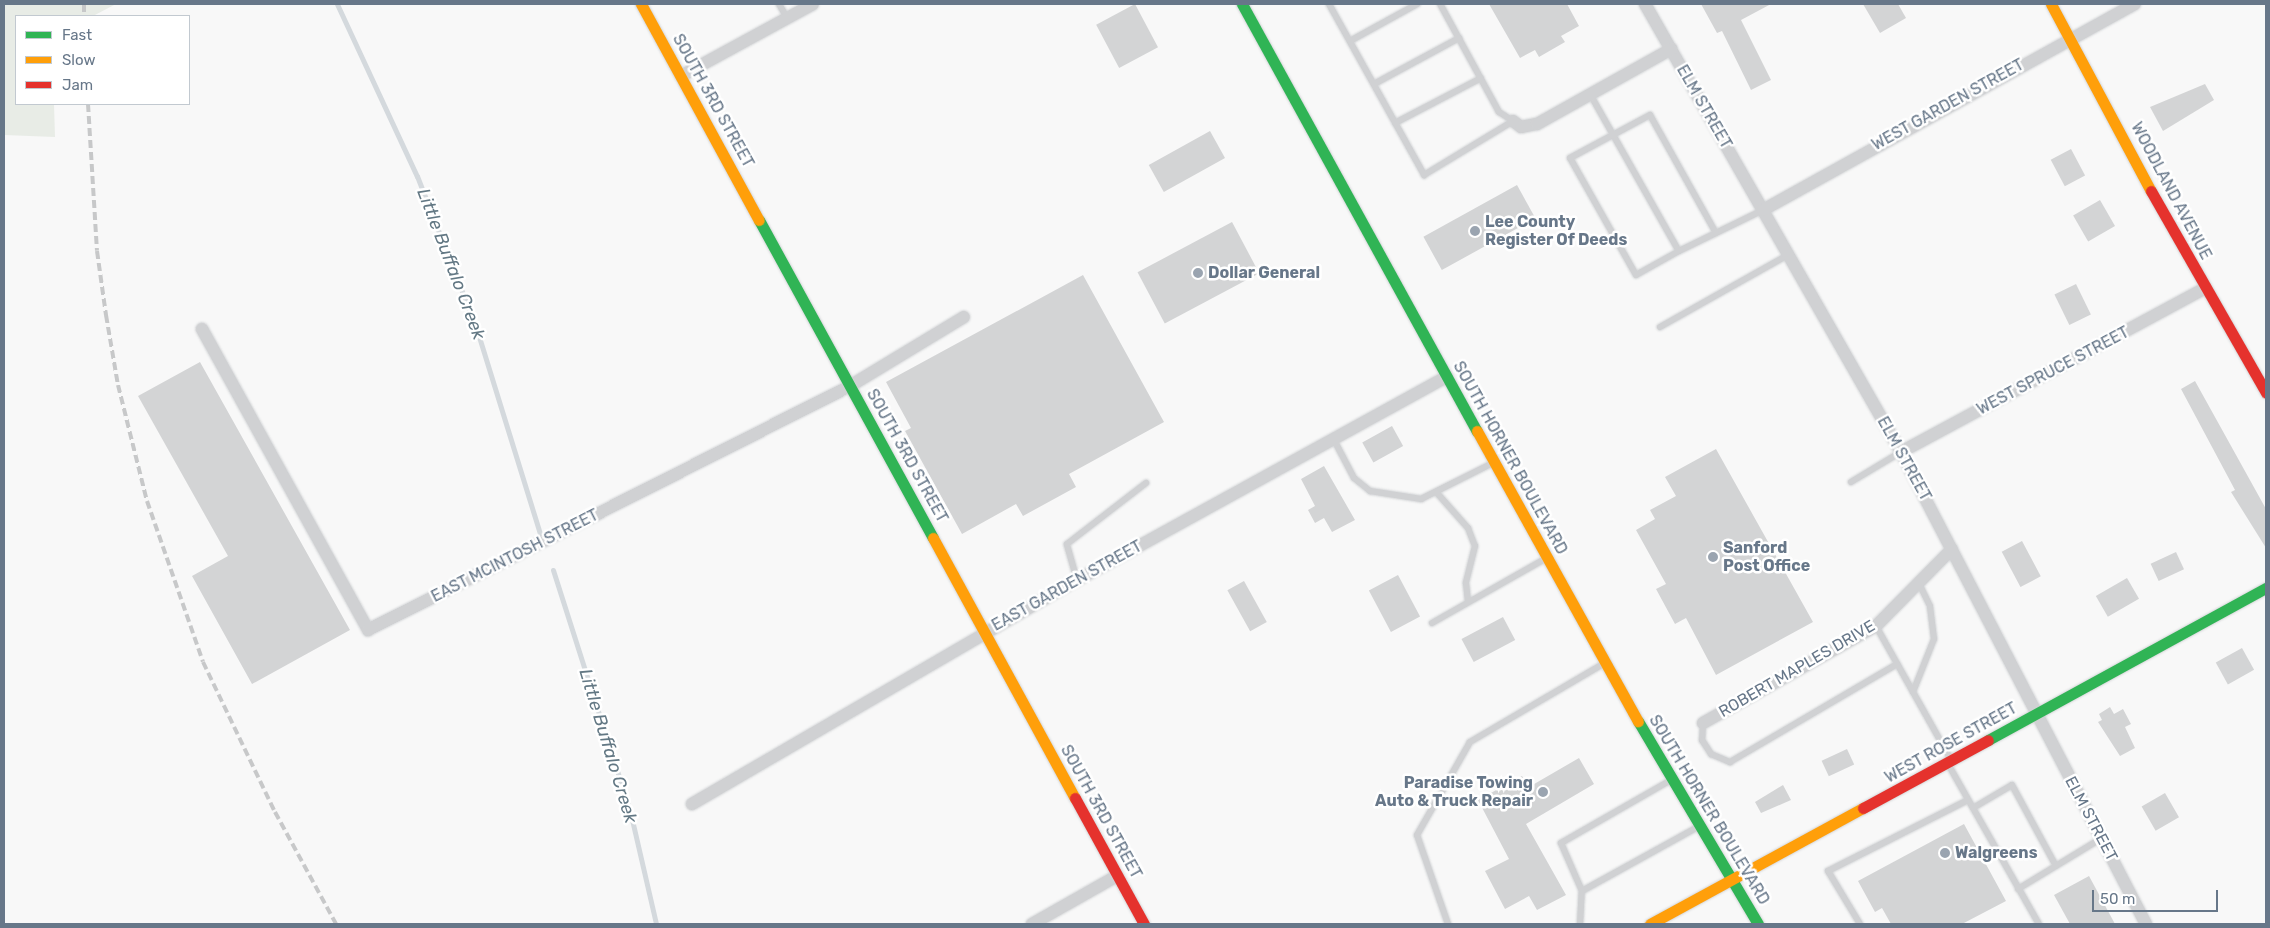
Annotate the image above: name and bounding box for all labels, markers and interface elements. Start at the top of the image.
legend [15,15,190,105]
text: Fast [62,26,92,44]
street label: SOUTH 3RD STREET [668,31,758,171]
text: Slow [62,51,95,69]
street label: WEST GARDEN STREET [1868,55,2028,155]
street label: ELM STREET [1672,62,1736,152]
text: Jam [62,76,93,94]
street label: WOODLAND AVENUE [2127,119,2215,263]
water label: Little Buffalo Creek [412,185,490,343]
place label: Lee County Register Of Deeds [1485,212,1628,250]
marker: Lee County Register Of Deeds [1469,225,1481,237]
place label: Dollar General [1208,263,1320,283]
marker: Dollar General [1192,267,1204,279]
street label: WEST SPRUCE STREET [1973,323,2133,419]
street label: SOUTH HORNER BOULEVARD [1449,358,1571,558]
street label: SOUTH 3RD STREET [862,386,952,526]
street label: ELM STREET [1873,413,1935,505]
street label: EAST MCINTOSH STREET [428,505,602,607]
street label: EAST GARDEN STREET [988,537,1146,635]
place label: Sanford Post Office [1723,538,1810,576]
marker: Sanford Post Office [1707,551,1719,563]
street label: ROBERT MAPLES DRIVE [1715,616,1879,722]
water label: Little Buffalo Creek [574,666,642,826]
street label: WEST ROSE STREET [1881,699,2021,787]
street label: SOUTH HORNER BOULEVARD [1645,712,1773,908]
street label: SOUTH 3RD STREET [1056,742,1146,882]
place label: Paradise Towing Auto & Truck Repair [1375,773,1533,811]
street label: ELM STREET [2061,773,2121,865]
marker: Paradise Towing Auto & Truck Repair [1537,786,1549,798]
place label: Walgreens [1955,843,2037,863]
marker: Walgreens [1939,847,1951,859]
scale bar [2095,880,2221,912]
text: 50 m [2100,890,2135,908]

